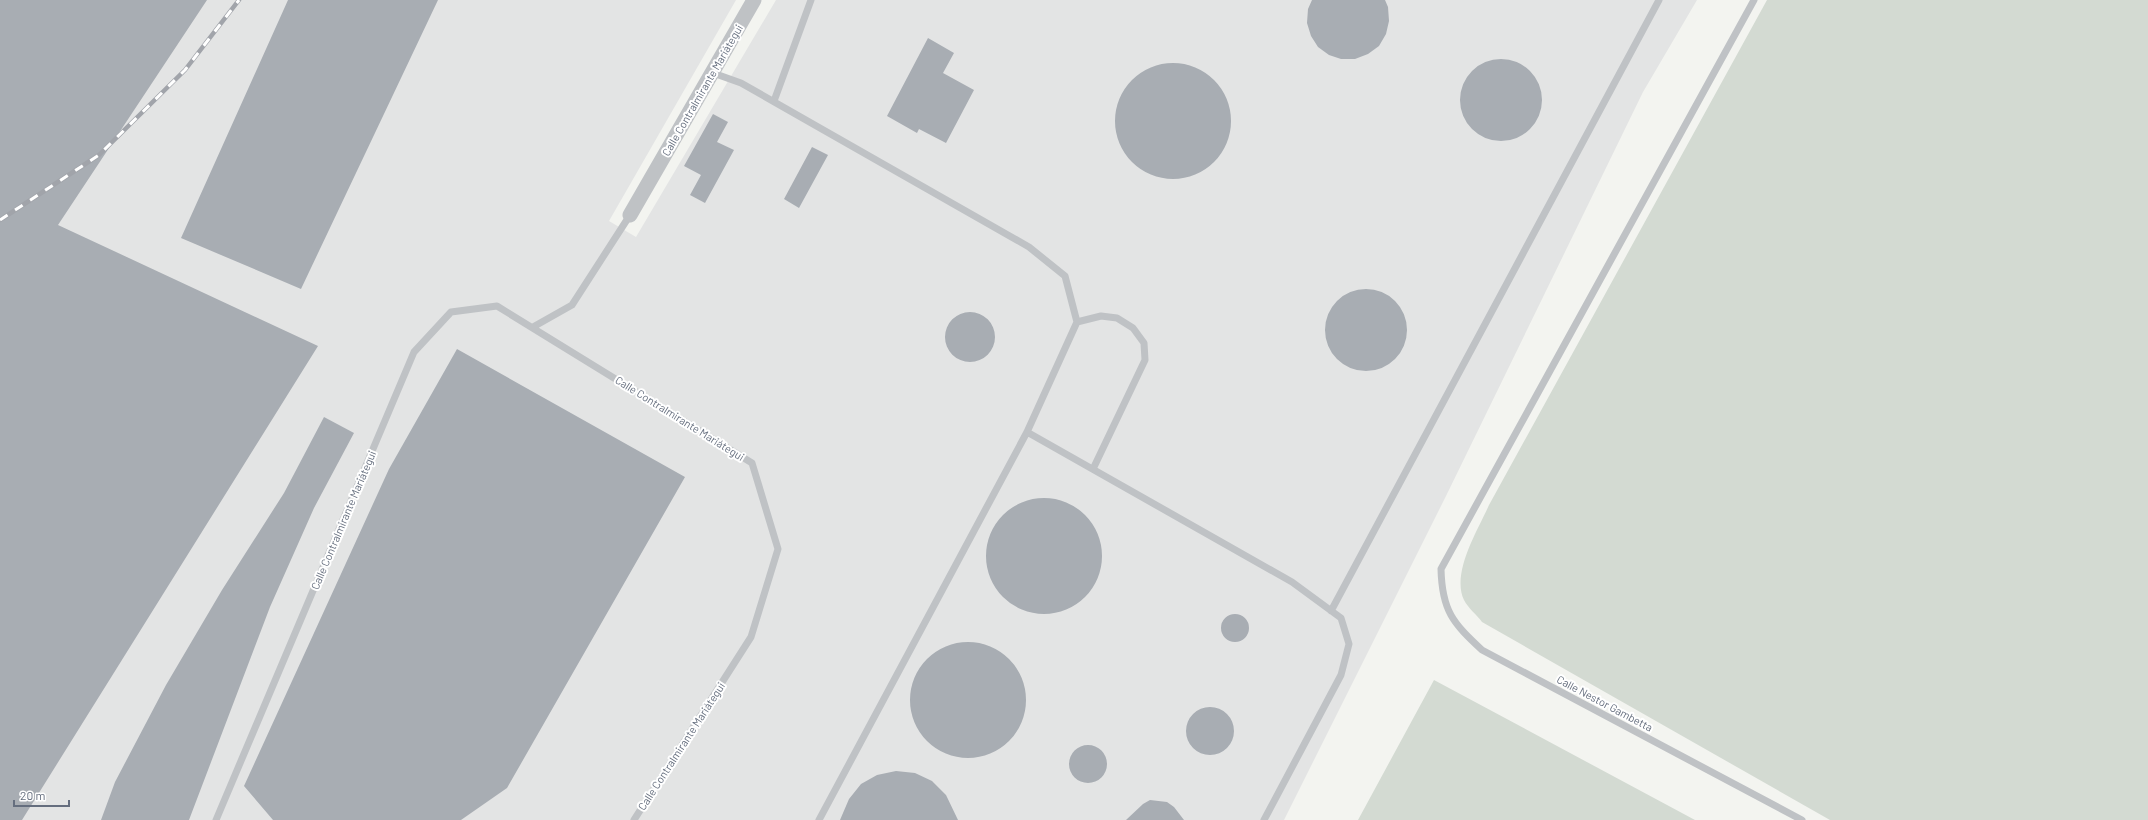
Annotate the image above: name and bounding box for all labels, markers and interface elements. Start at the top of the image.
street label: Calle Contralmirante Mariátegui [659,22,745,158]
street label: Calle Contralmirante Mariátegui [613,373,747,463]
street label: Calle Contralmirante Mariátegui [308,448,378,591]
street label: Calle Nestor Gambetta [1555,672,1655,734]
street label: Calle Contralmirante Mariátegui [635,680,727,812]
scale bar [14,782,69,808]
text: 20 m [20,788,46,802]

